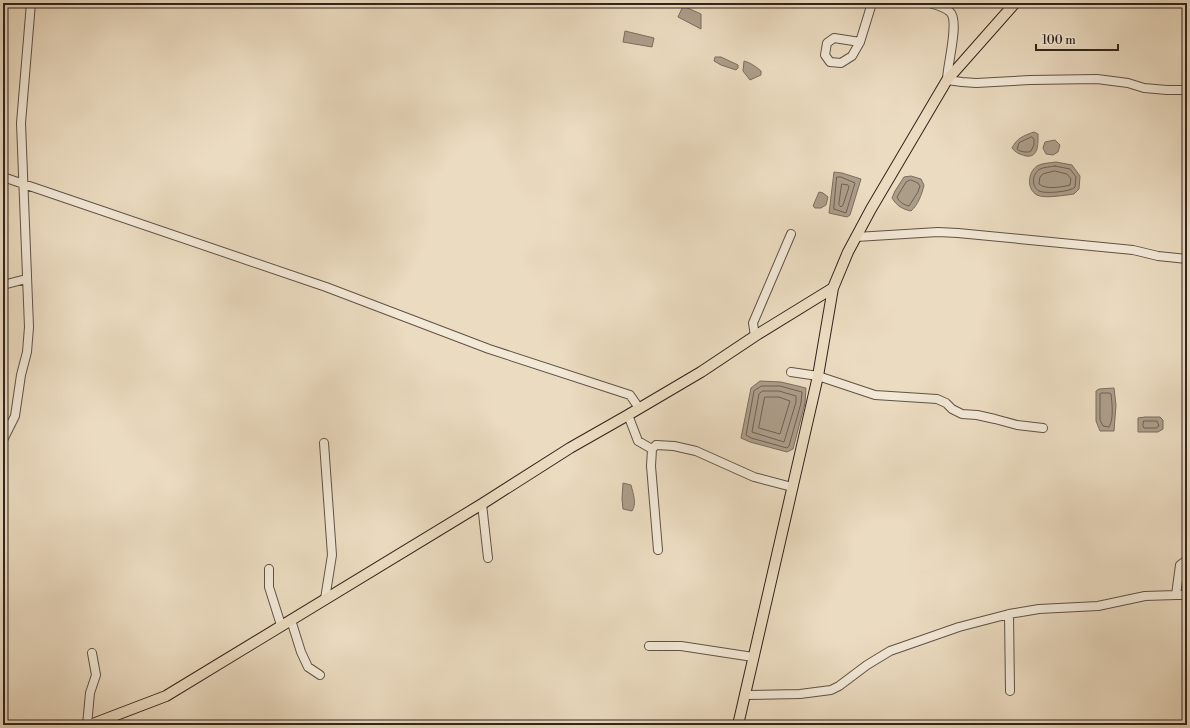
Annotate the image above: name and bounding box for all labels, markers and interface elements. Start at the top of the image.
scale bar [1036,26,1118,52]
text: 100 m [1042,33,1076,48]

